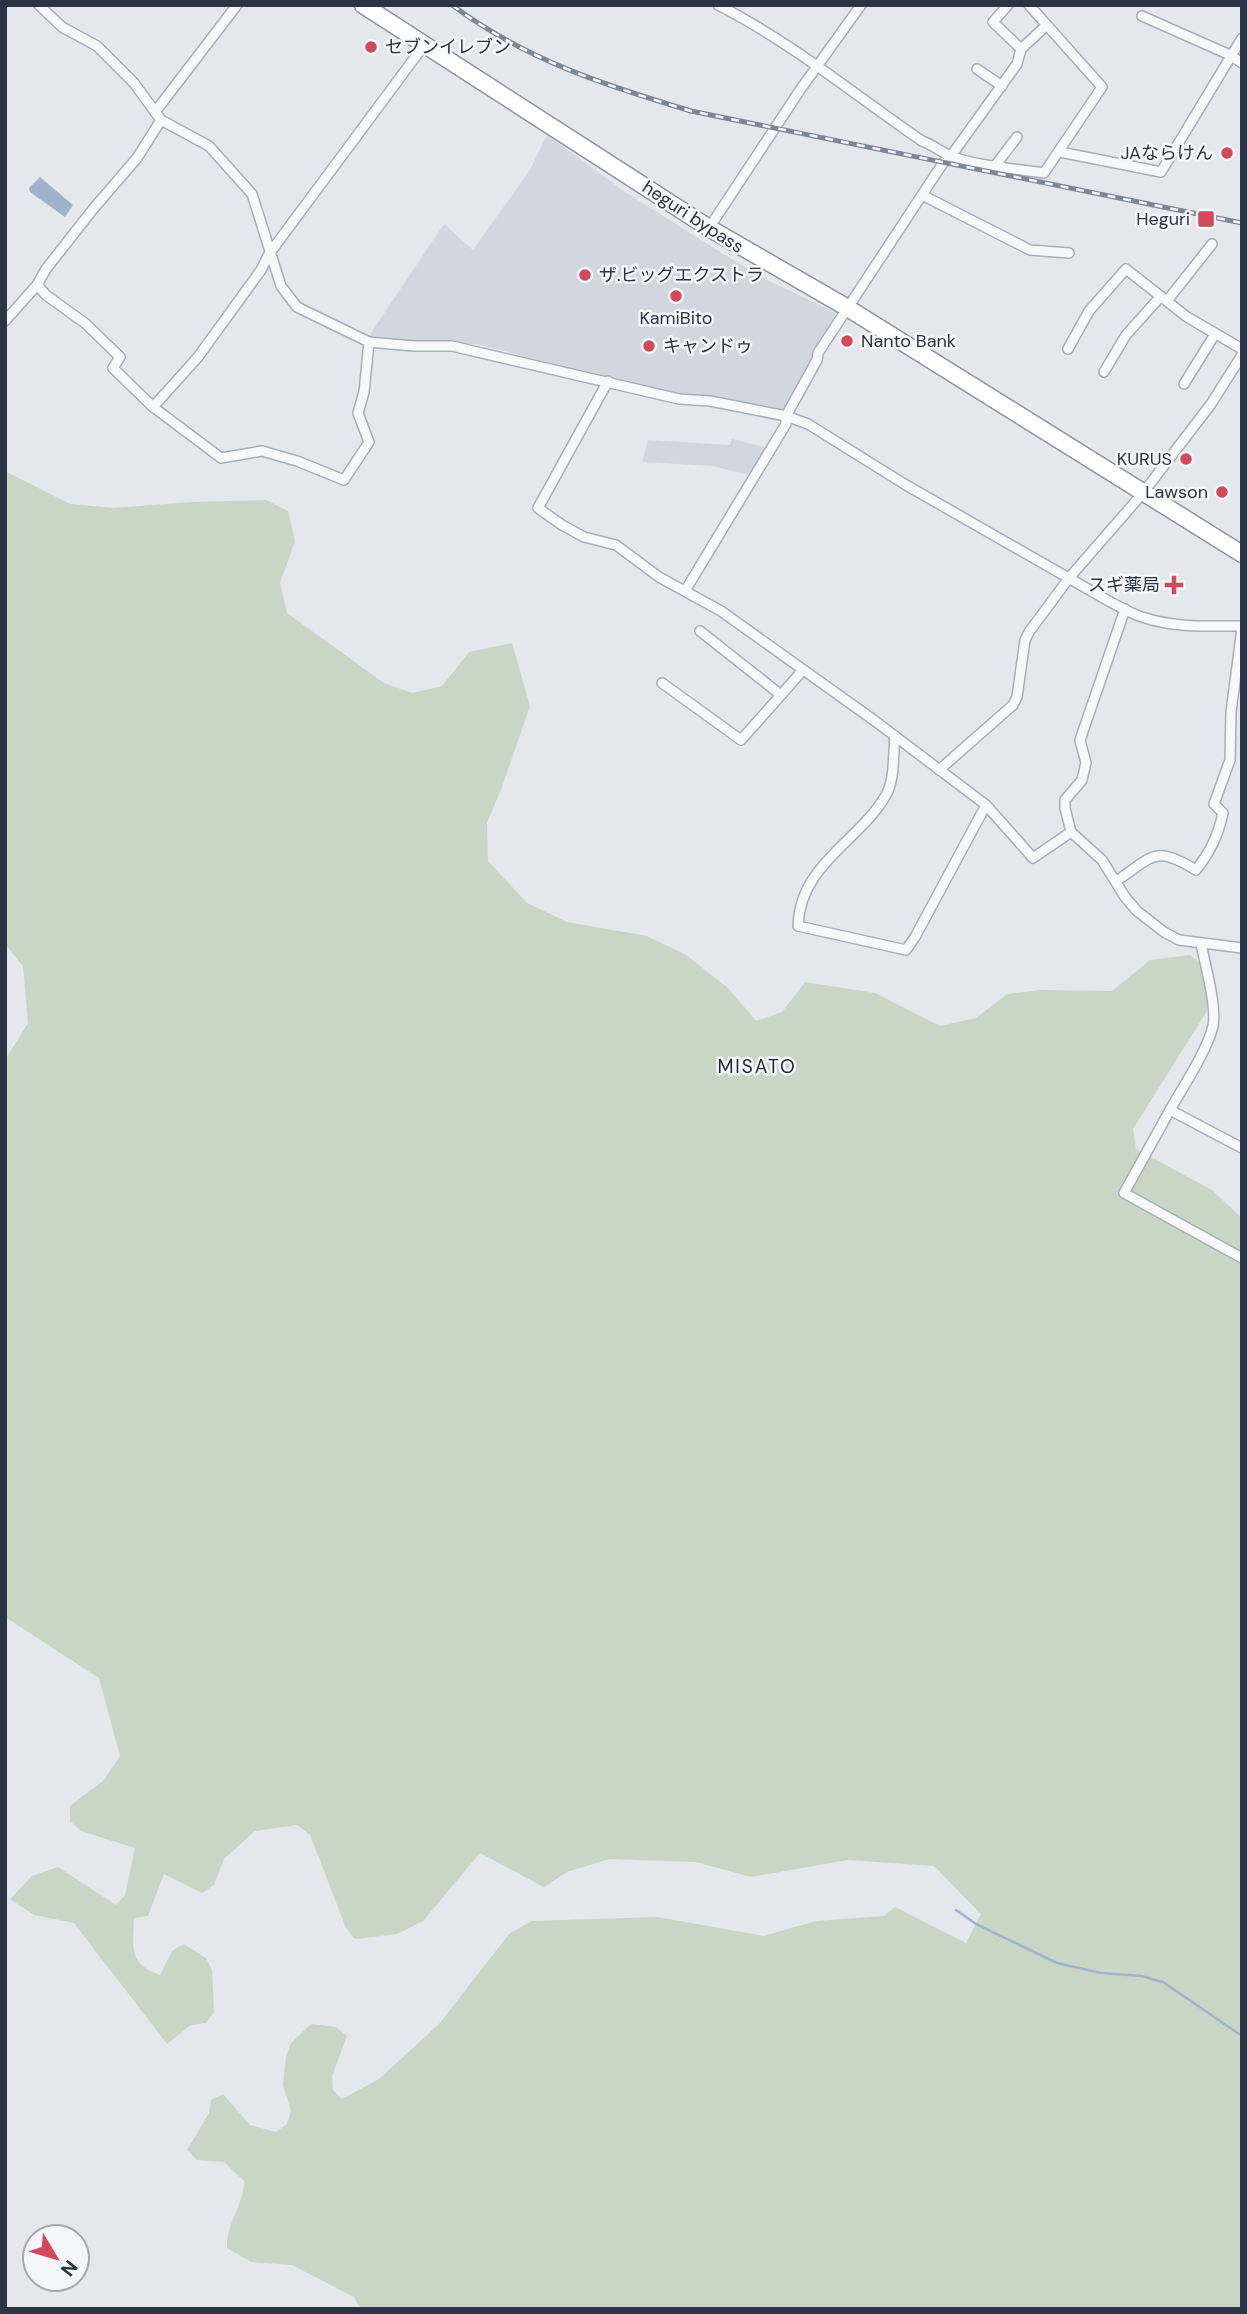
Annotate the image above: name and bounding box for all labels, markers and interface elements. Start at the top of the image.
place label: セブンイレブン [385,35,511,59]
marker: セブンイレブン [363,39,379,55]
place label: JAならけん [1121,141,1213,165]
marker: JAならけん [1219,145,1235,161]
street label: heguri bypass [638,175,748,259]
place label: Heguri [1136,207,1190,231]
marker: Heguri [1196,209,1216,229]
place label: ザ.ビッグエクストラ [599,263,764,287]
marker: ザ.ビッグエクストラ [577,267,593,283]
marker: KamiBito [668,288,684,304]
place label: KamiBito [640,306,712,330]
place label: Nanto Bank [861,329,956,353]
marker: Nanto Bank [839,333,855,349]
place label: キャンドゥ [663,334,753,358]
marker: キャンドゥ [641,338,657,354]
place label: KURUS [1117,447,1172,471]
marker: KURUS [1178,451,1194,467]
place label: Lawson [1145,480,1208,504]
marker: Lawson [1214,484,1230,500]
place label: スギ薬局 [1088,573,1160,597]
marker: スギ薬局 [1166,577,1182,593]
district label: MISATO [717,1054,797,1079]
north arrow [21,2223,91,2293]
text: N [55,2255,83,2281]

